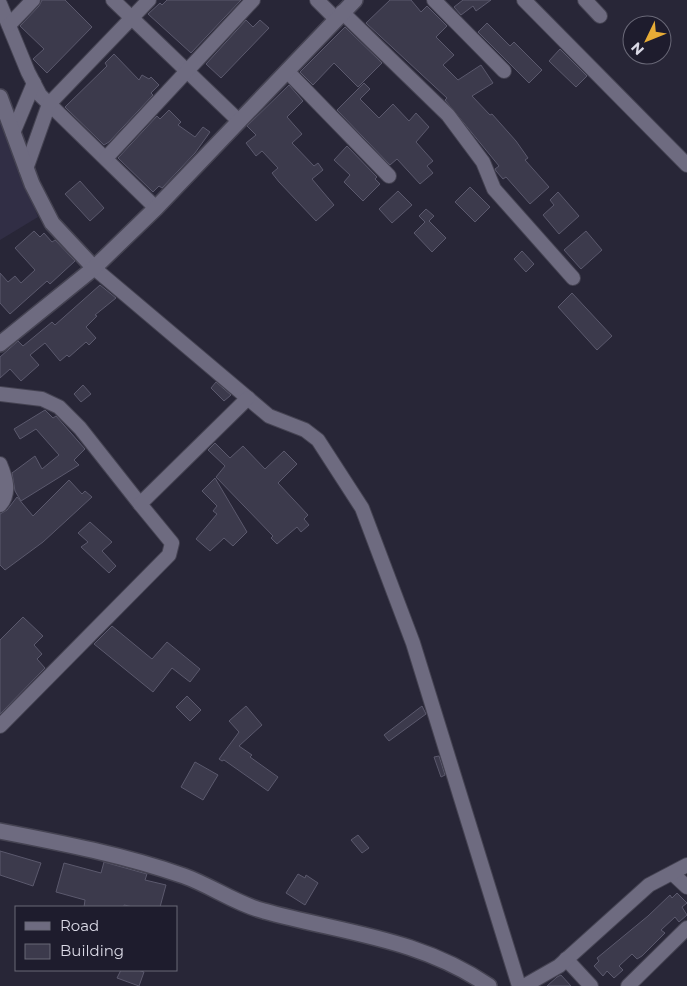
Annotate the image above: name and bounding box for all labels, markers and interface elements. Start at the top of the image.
north arrow [622,15,672,65]
text: N [627,39,648,59]
legend [15,906,178,971]
text: Road [60,916,99,935]
text: Building [60,941,124,960]

